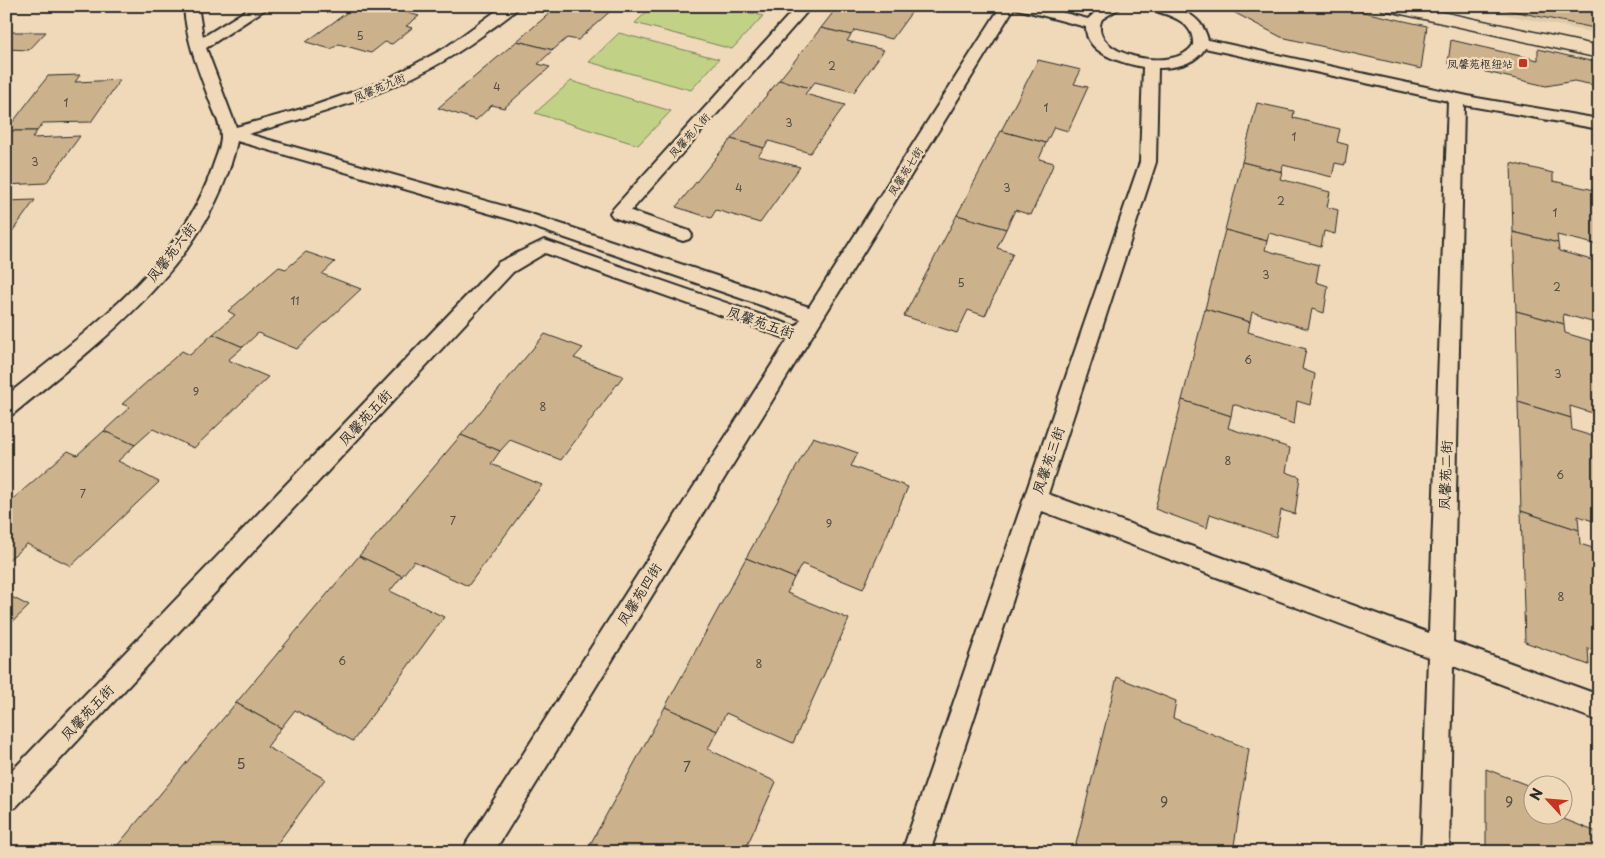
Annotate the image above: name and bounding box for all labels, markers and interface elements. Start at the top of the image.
house number: 5 [356,27,364,44]
place label: 凤馨苑枢纽站 [1447,55,1513,72]
house number: 2 [828,57,836,74]
marker: 凤馨苑枢纽站 [1517,57,1529,69]
street label: 凤馨苑九街 [350,68,409,106]
house number: 4 [493,78,501,95]
house number: 1 [64,94,69,111]
house number: 1 [1044,99,1049,116]
street label: 凤馨苑八街 [664,108,714,161]
house number: 3 [785,114,793,131]
house number: 1 [1292,128,1297,145]
street label: 凤馨苑七街 [883,142,927,199]
house number: 3 [31,153,39,170]
house number: 4 [735,179,743,196]
house number: 3 [1003,179,1011,196]
house number: 2 [1277,192,1285,209]
house number: 1 [1553,204,1558,221]
street label: 凤馨苑六街 [141,218,201,286]
house number: 3 [1262,266,1270,283]
house number: 5 [957,274,965,291]
house number: 2 [1553,278,1561,295]
house number: 11 [290,292,300,309]
street label: 凤馨苑五街 [724,301,798,343]
house number: 6 [1244,351,1252,368]
house number: 3 [1554,365,1562,382]
house number: 9 [193,383,199,400]
street label: 凤馨苑五街 [333,384,397,450]
house number: 8 [540,398,547,415]
street label: 凤馨苑三街 [1027,423,1069,497]
street label: 凤馨苑二街 [1433,440,1457,510]
house number: 8 [1225,452,1232,469]
house number: 6 [1556,466,1564,483]
house number: 7 [80,485,86,502]
house number: 7 [450,512,456,529]
house number: 9 [826,515,832,532]
street label: 凤馨苑四街 [612,559,666,629]
house number: 8 [1558,588,1565,605]
house number: 6 [338,652,346,669]
house number: 8 [756,655,763,672]
street label: 凤馨苑五街 [55,679,119,745]
house number: 5 [236,753,246,774]
house number: 7 [683,756,691,777]
north arrow [1522,776,1572,826]
text: N [1524,784,1548,804]
house number: 9 [1160,791,1168,812]
house number: 9 [1505,791,1513,812]

